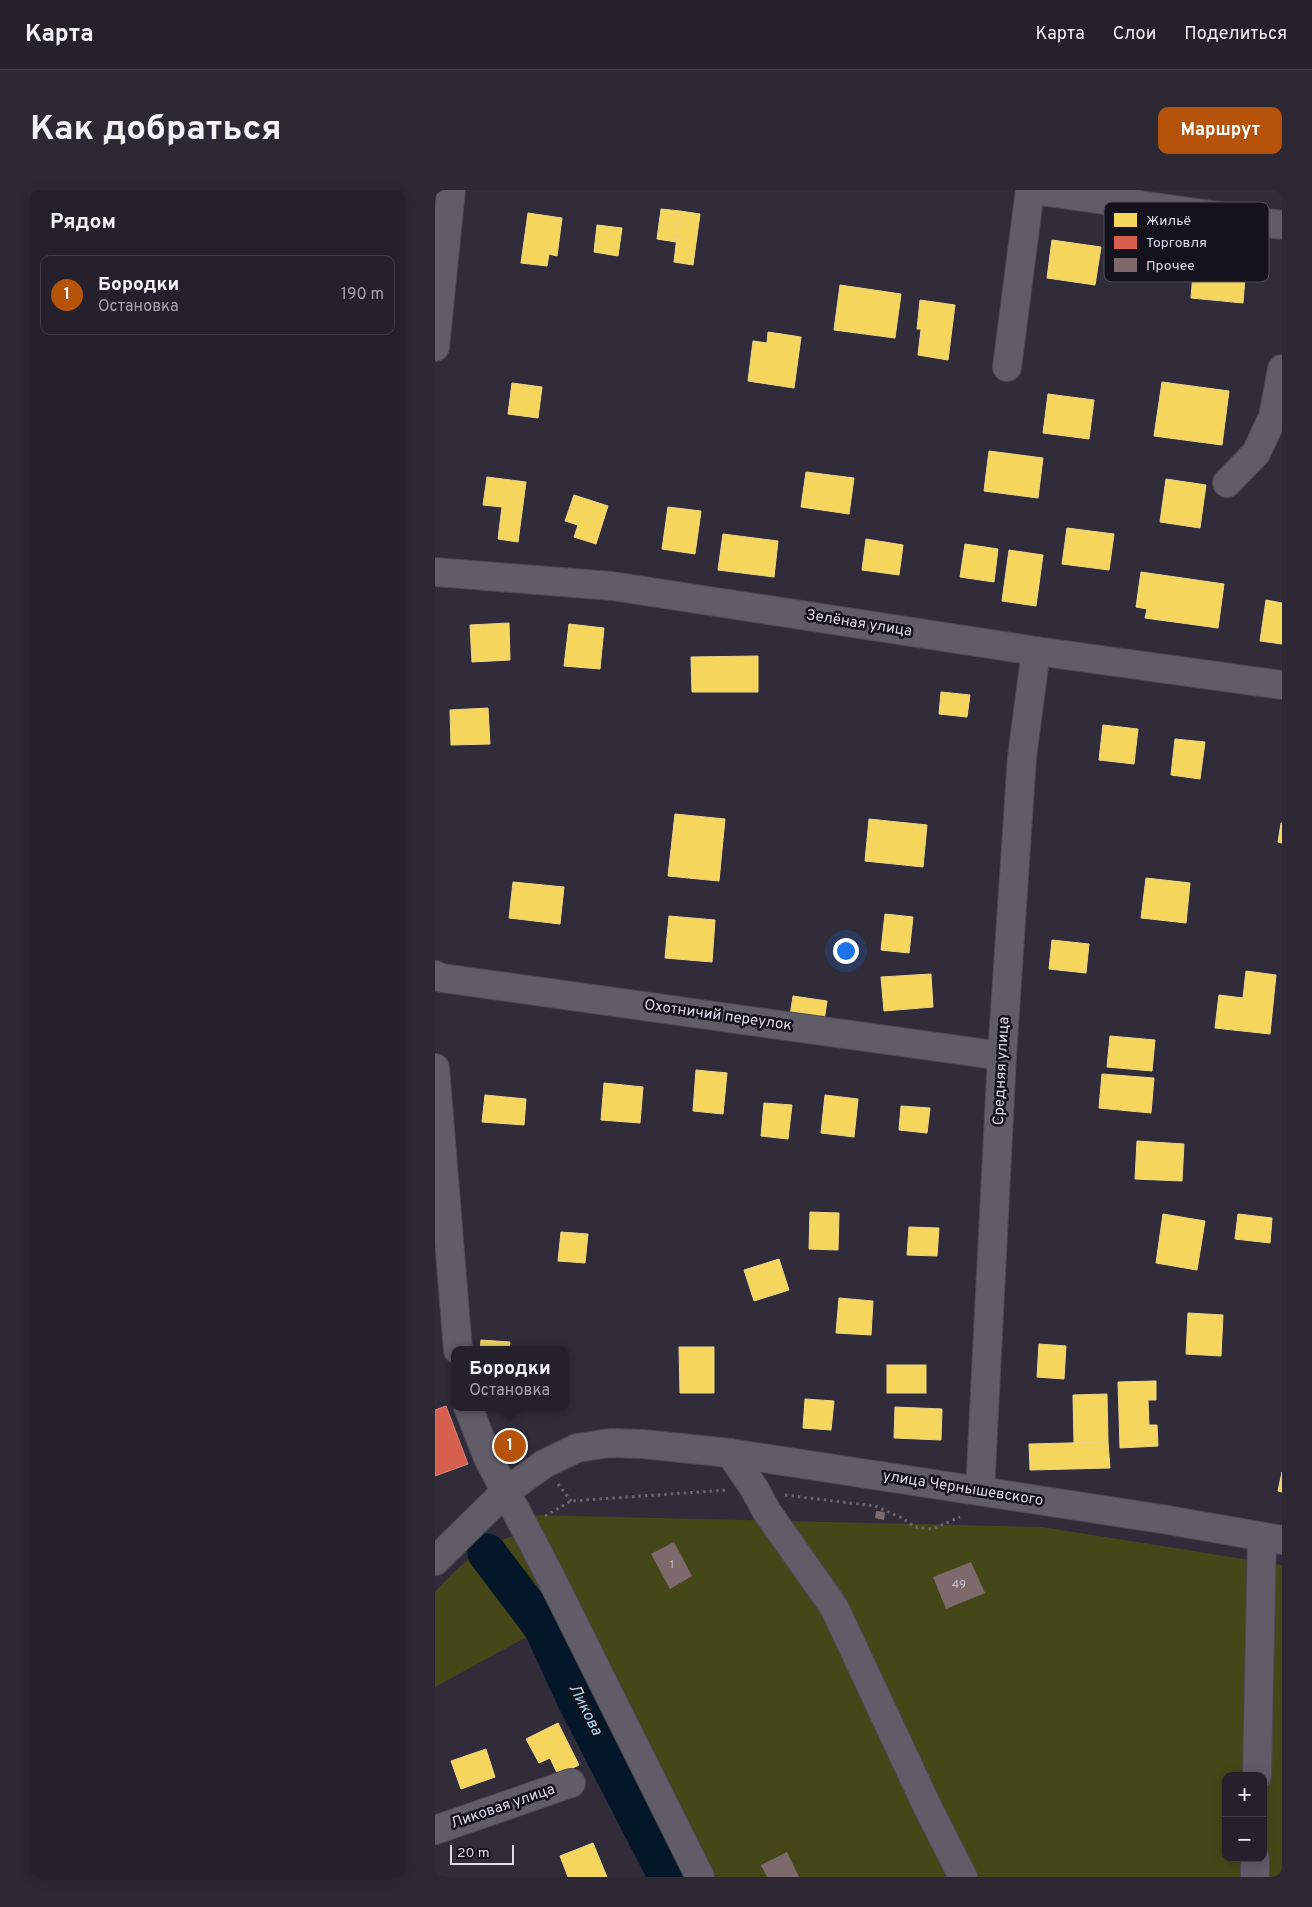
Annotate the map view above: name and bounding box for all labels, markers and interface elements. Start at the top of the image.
text: Карта [25,20,94,50]
text: Карта [1035,23,1085,46]
text: Слои [1113,23,1156,46]
text: Поделиться [1184,23,1287,46]
button: Маршрут [1158,107,1282,154]
text: Как добраться [30,108,282,152]
legend [1104,202,1269,282]
text: Рядом [50,209,116,236]
text: Жильё [1146,213,1191,230]
text: Торговля [1146,235,1207,252]
text: Прочее [1146,258,1195,275]
text: Бородки [98,273,179,297]
text: 1 [64,285,70,305]
text: 190 m [341,285,384,305]
text: Остановка [98,297,179,317]
street label: Зелёная улица [805,606,913,642]
your location [833,938,859,964]
street label: Охотничий переулок [643,996,793,1036]
street label: Средняя улица [990,1016,1014,1126]
popup [451,1346,569,1411]
text: Бородки [469,1357,551,1381]
text: Остановка [469,1381,550,1401]
pin: 1 [494,1427,526,1465]
street label: улица Чернышевского [881,1467,1045,1511]
house number: 1 [670,1557,674,1573]
house number: 49 [952,1577,966,1593]
water label: Ликова [564,1681,607,1740]
map controls [1222,1772,1267,1862]
button: + [1222,1772,1267,1817]
street label: Ликовая улица [448,1780,558,1834]
button: − [1222,1817,1267,1862]
scale bar [450,1842,514,1865]
text: 20 m [457,1845,490,1862]

